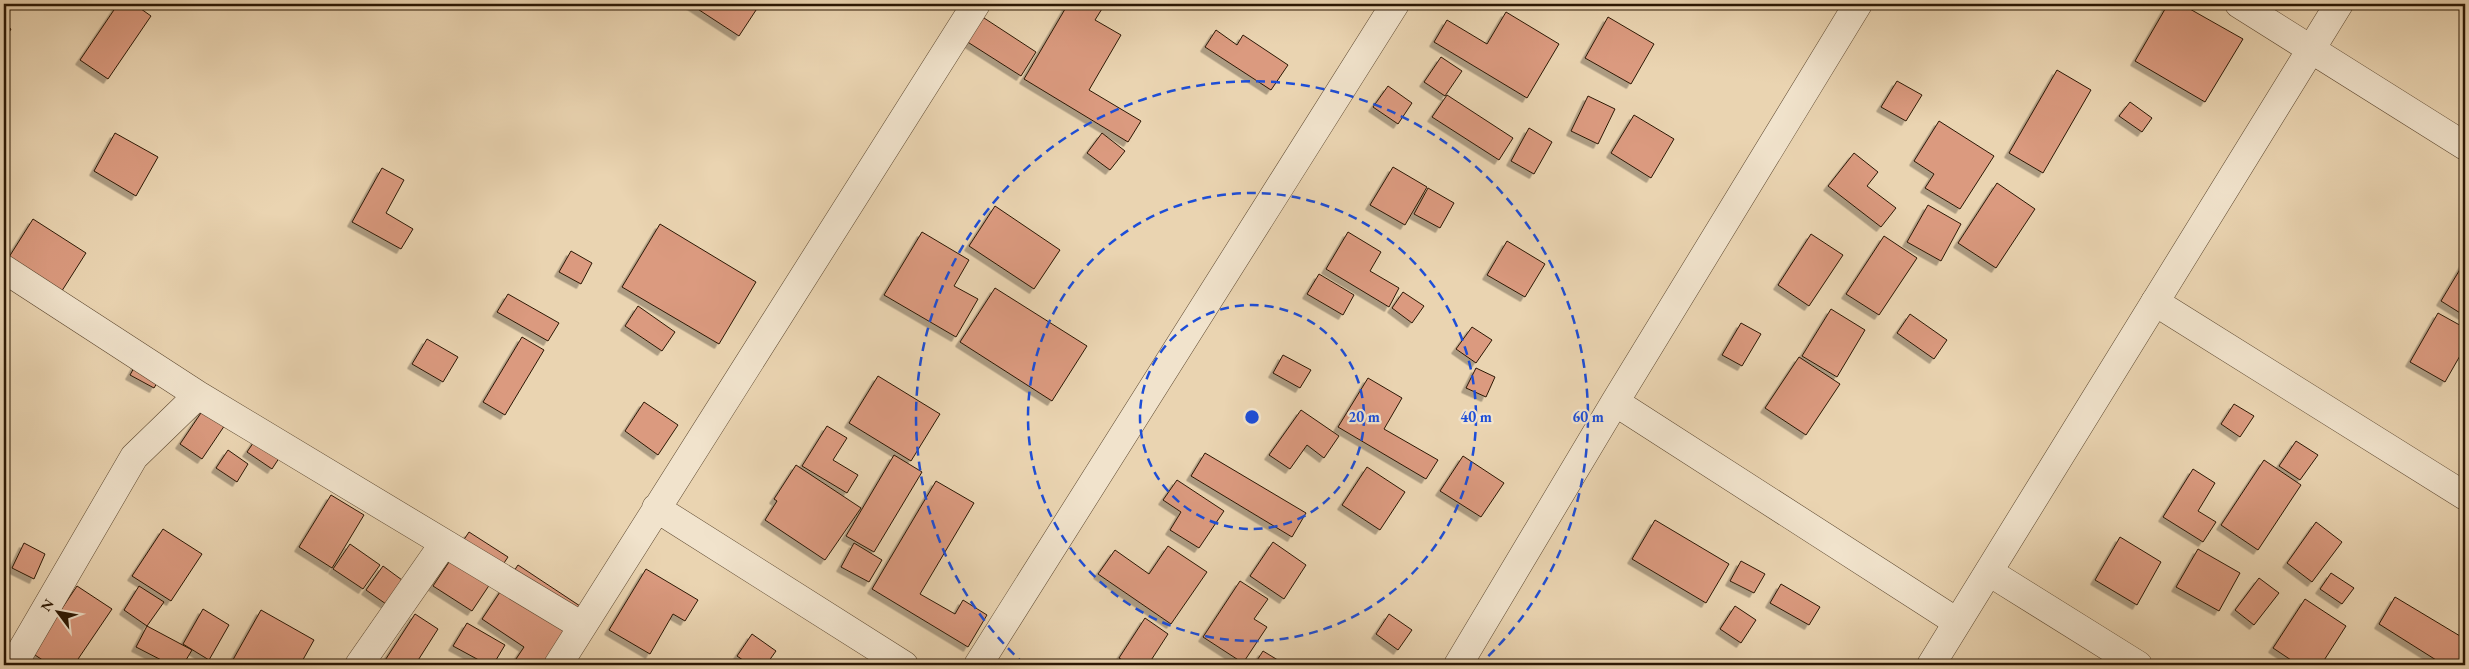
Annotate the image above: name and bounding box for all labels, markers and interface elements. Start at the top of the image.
text: 20 m [1348,407,1380,426]
text: 40 m [1460,407,1492,426]
text: 60 m [1572,407,1604,426]
centre of rings [1243,408,1261,426]
north arrow [32,586,82,636]
text: N [36,595,58,615]

